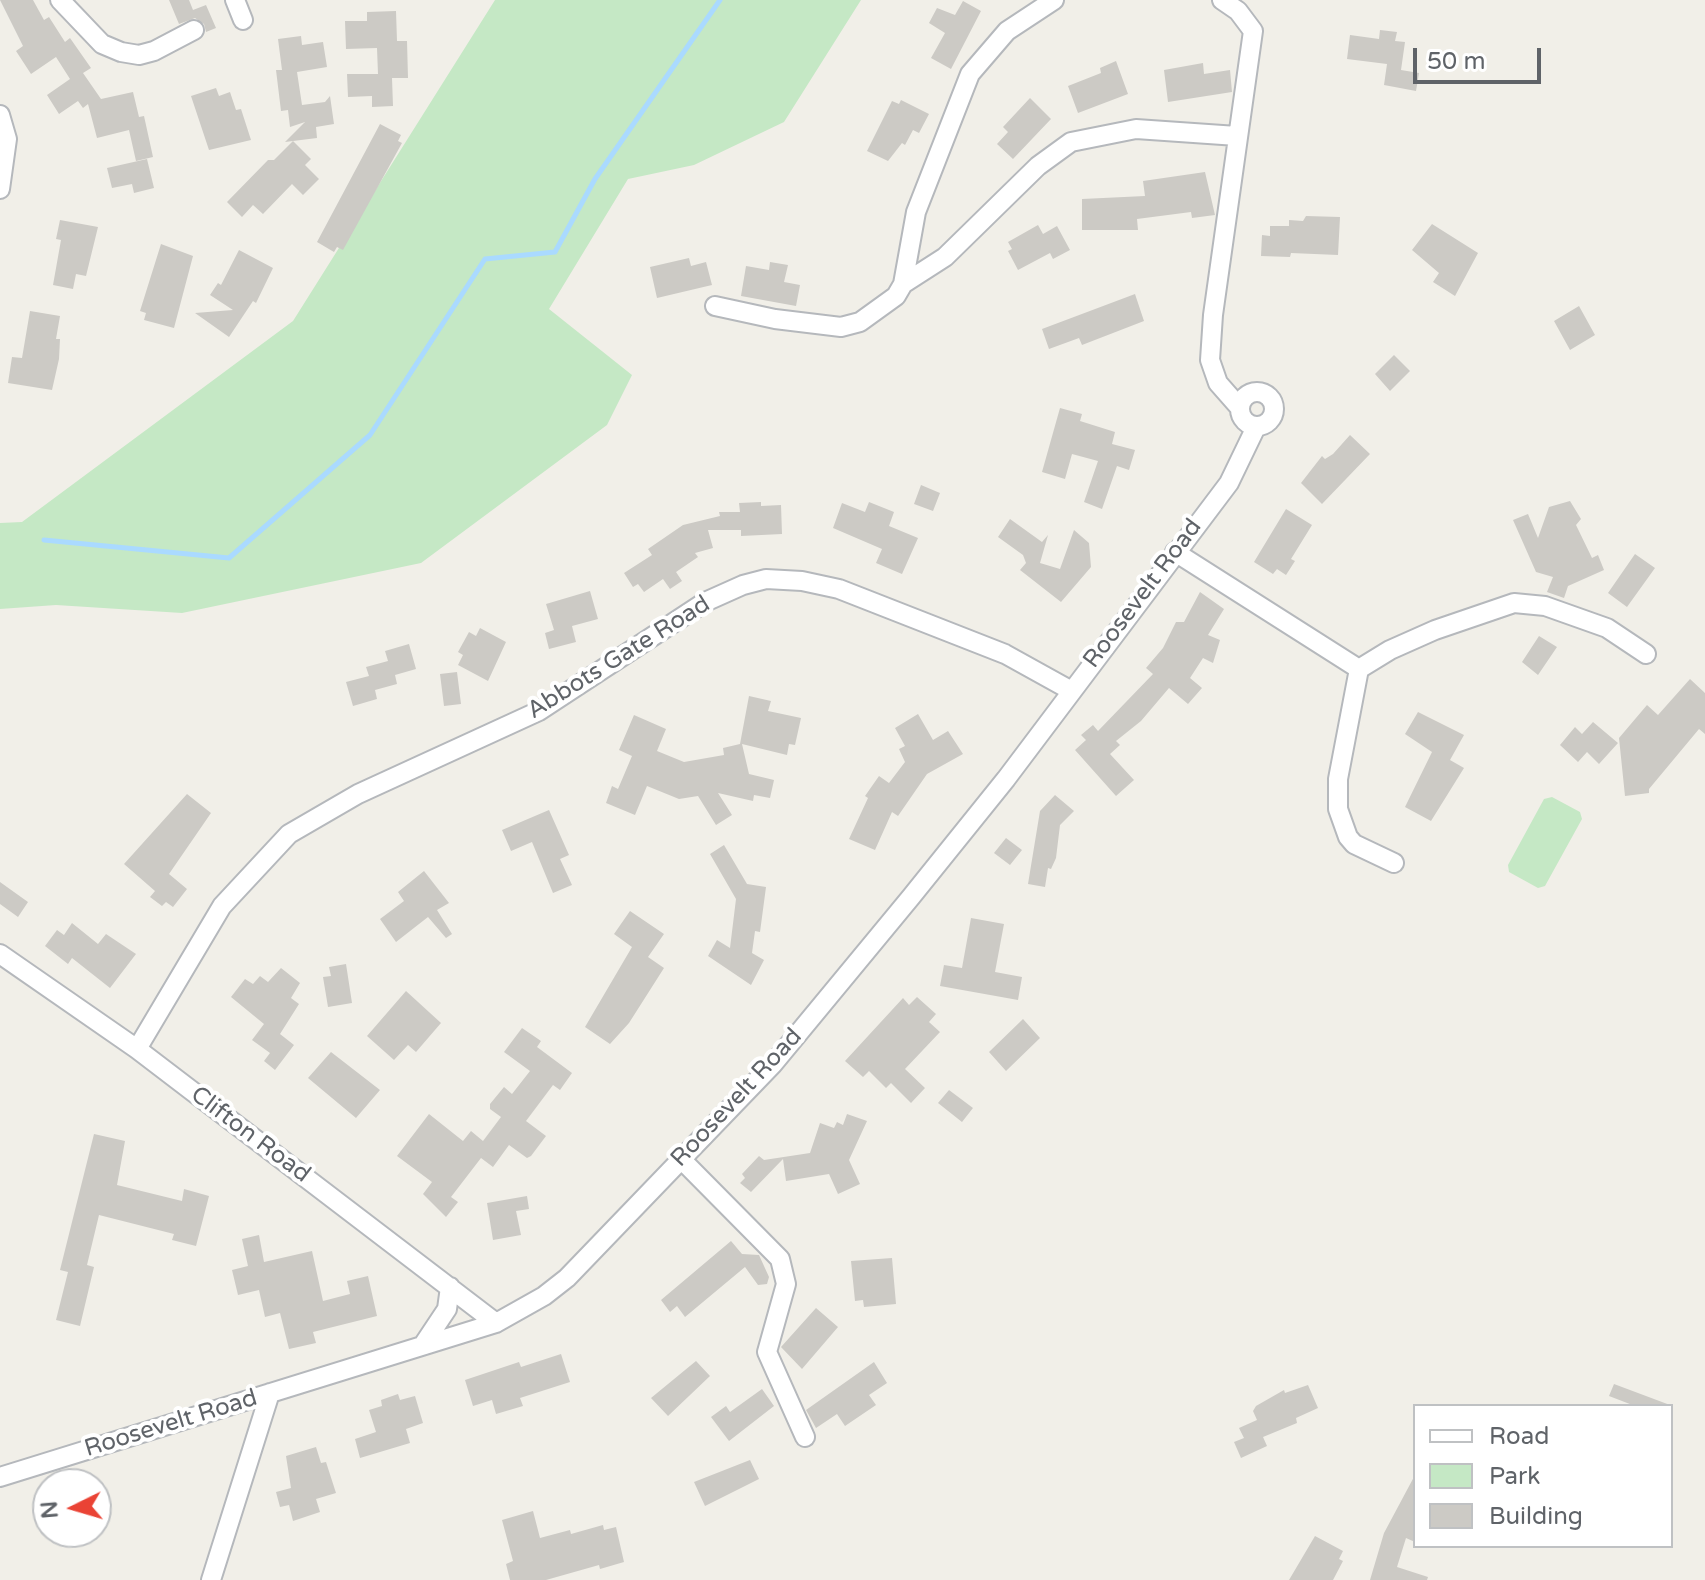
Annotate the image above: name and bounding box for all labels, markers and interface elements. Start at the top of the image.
scale bar [1417,32,1545,82]
text: 50 m [1427,47,1485,76]
street label: Roosevelt Road [1078,514,1208,674]
street label: Abbots Gate Road [522,590,716,726]
street label: Roosevelt Road [665,1023,809,1173]
street label: Clifton Road [185,1081,315,1189]
street label: Roosevelt Road [81,1384,261,1464]
legend [1413,1404,1673,1548]
text: Road [1489,1422,1549,1451]
text: Park [1489,1462,1540,1491]
north arrow [32,1468,112,1548]
text: N [36,1500,64,1520]
text: Building [1489,1502,1583,1531]

